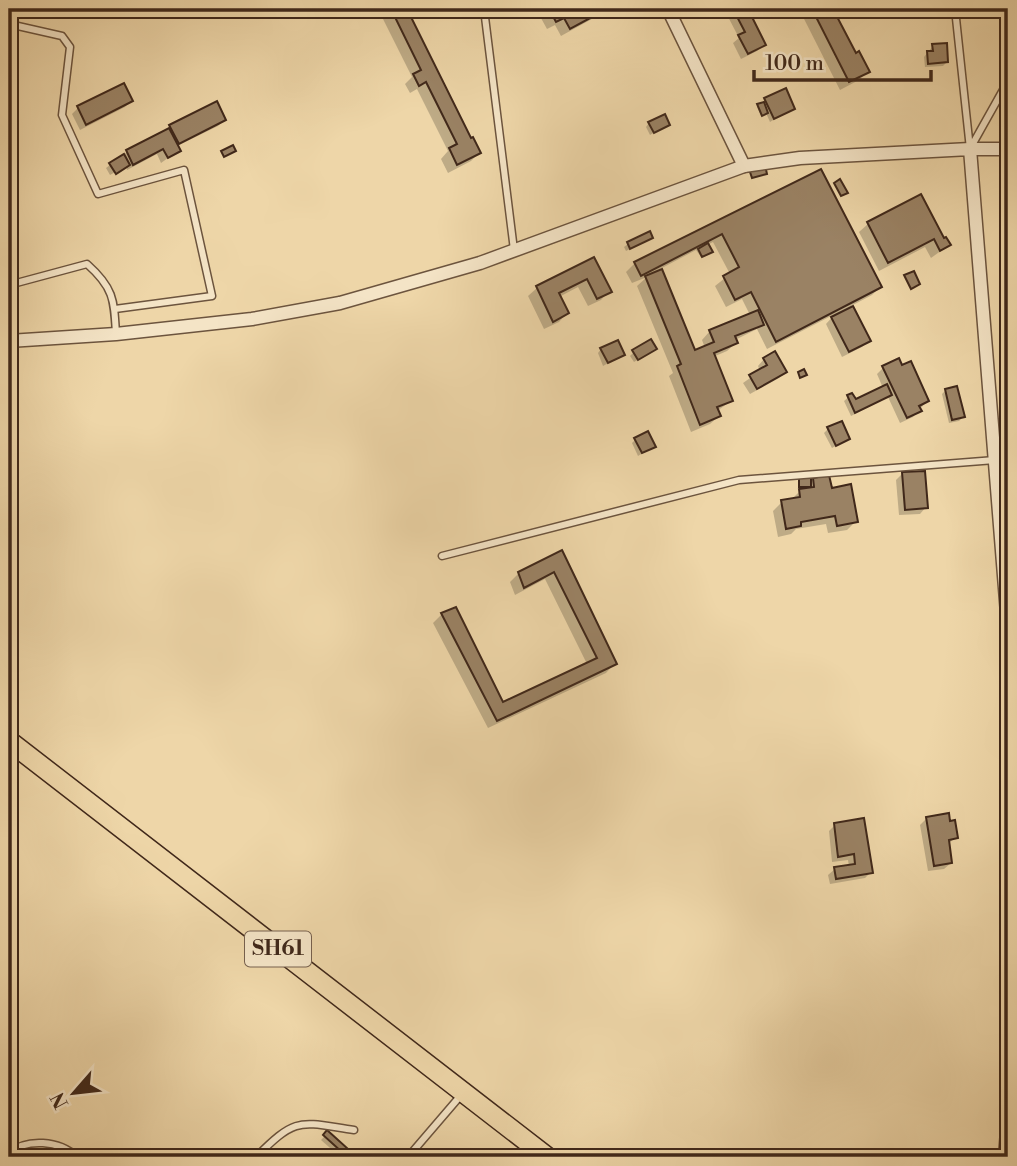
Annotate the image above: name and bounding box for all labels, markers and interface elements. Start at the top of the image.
scale bar [754,38,931,82]
text: 100 m [765,51,824,77]
road number: SH61 [245,932,311,967]
north arrow [38,1058,108,1128]
text: N [46,1088,74,1113]

